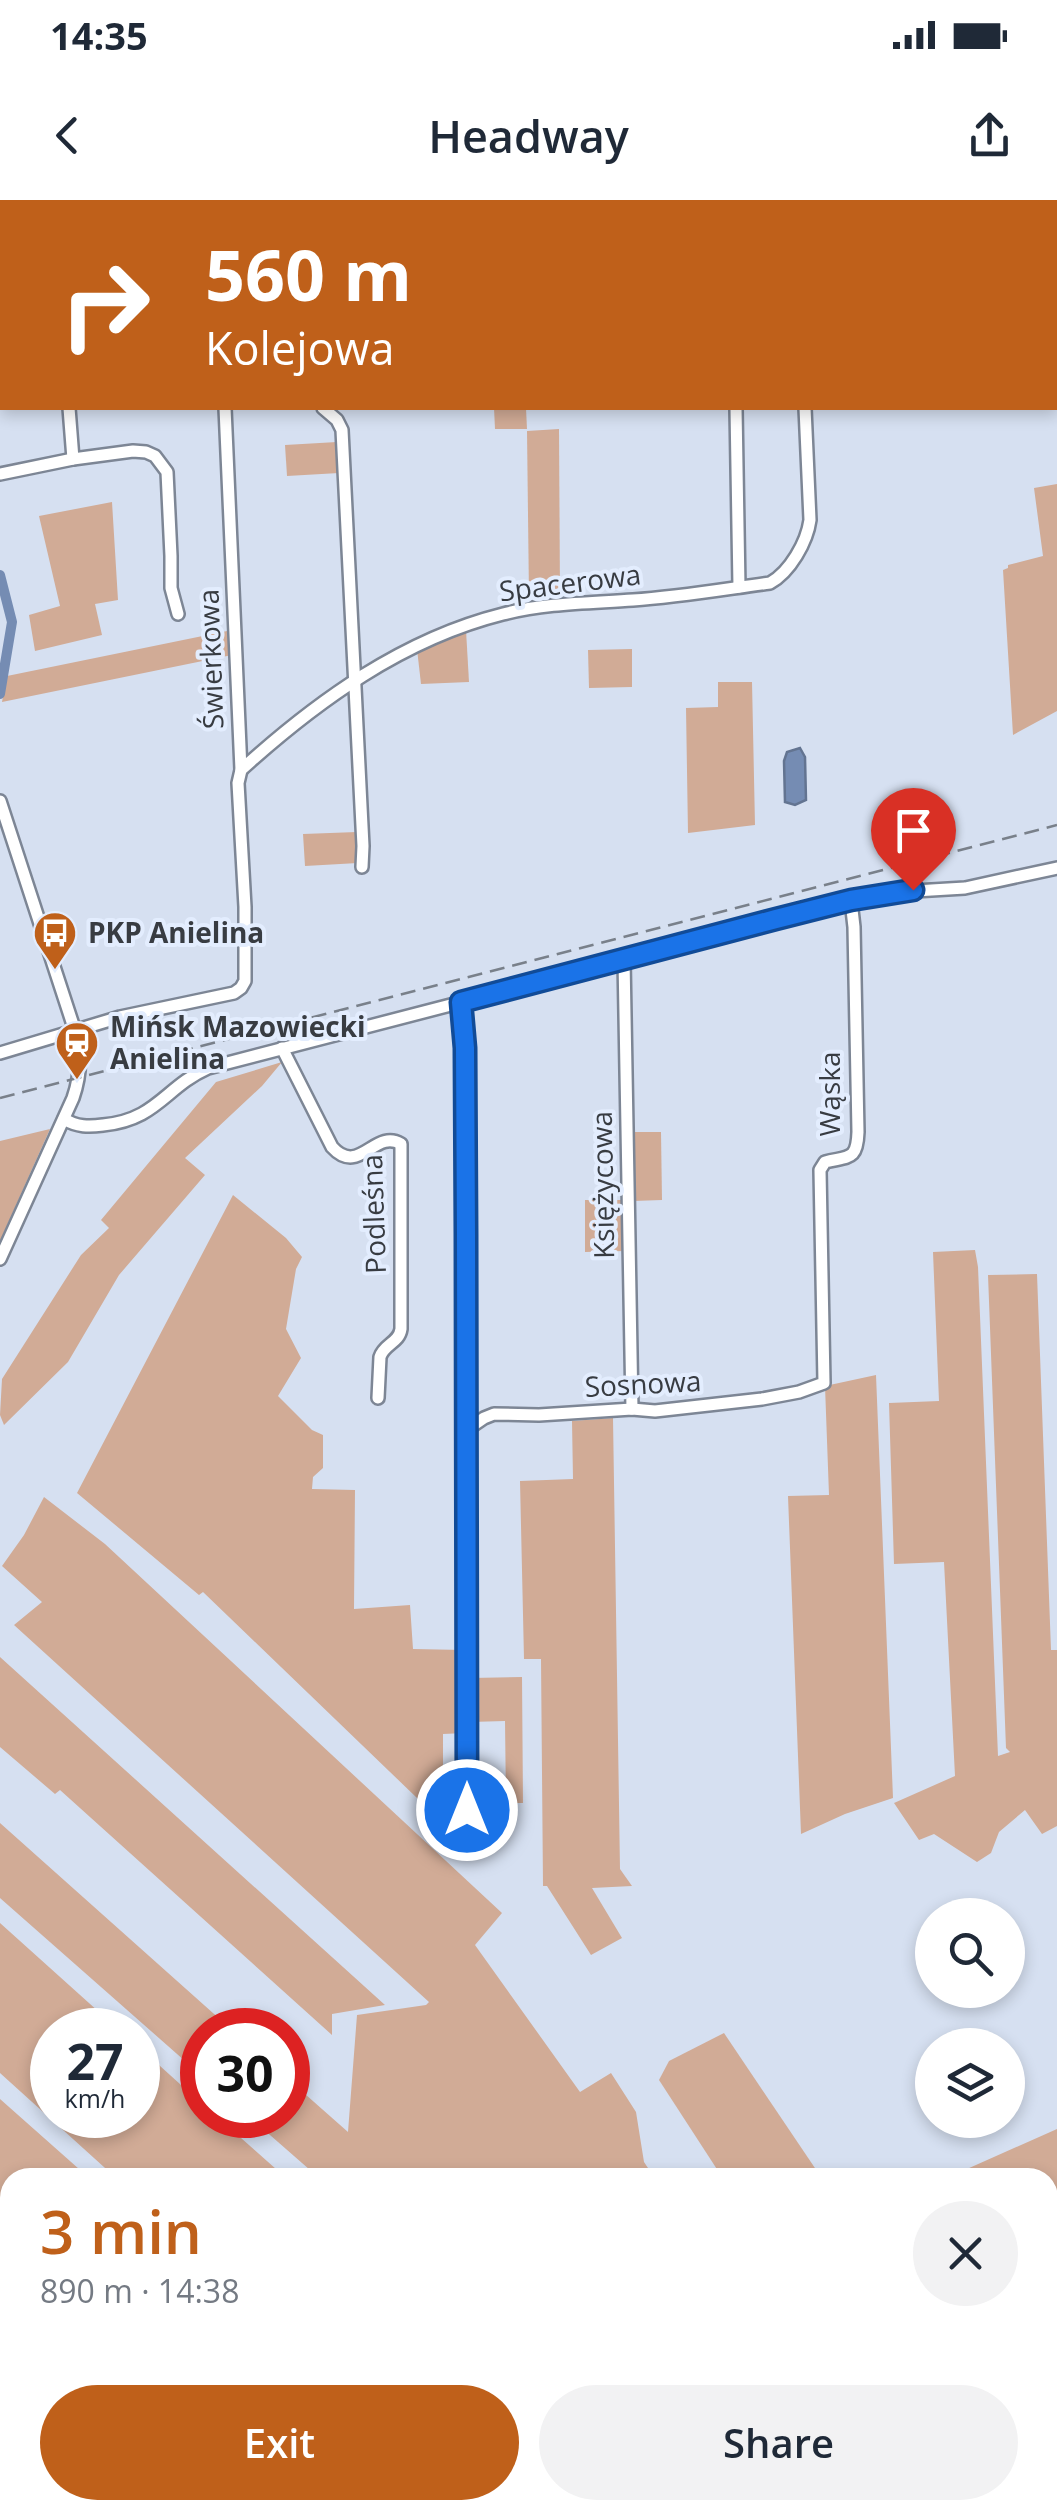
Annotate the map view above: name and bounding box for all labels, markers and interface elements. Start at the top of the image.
text: 14:35 [50,9,148,61]
text: Headway [428,105,629,166]
icon: back [40,108,95,163]
icon: share [962,108,1017,163]
text: 560 m [205,226,412,322]
icon: right [40,240,170,370]
text: Kolejowa [205,317,395,378]
street label: Spacerowa [497,554,643,610]
street label: Świerkowa [189,588,231,730]
pin [871,788,956,891]
icon: arrive [886,803,941,858]
bus stop icon: PKP Anielina [32,910,78,971]
place label: PKP Anielina [88,913,264,951]
place label: Mińsk Mazowiecki Anielina [110,1007,366,1077]
station icon: Mińsk Mazowiecki Anielina [54,1020,100,1081]
street label: Wąska [810,1051,848,1137]
street label: Księżycowa [582,1111,622,1259]
street label: Podleśna [352,1154,394,1275]
street label: Sosnowa [584,1361,702,1405]
position arrow [415,1758,519,1862]
map controls [915,1898,1025,2138]
button: search [915,1898,1025,2008]
speed limit sign: 30 [180,2008,310,2138]
text: 27 [66,2027,124,2095]
button: layers [915,2028,1025,2138]
text: km/h [65,2081,125,2115]
text: 3 min [40,2190,202,2272]
button: close [913,2201,1018,2306]
text: 890 m · 14:38 [40,2269,239,2312]
button: Exit [40,2385,519,2500]
button: Share [539,2385,1018,2500]

